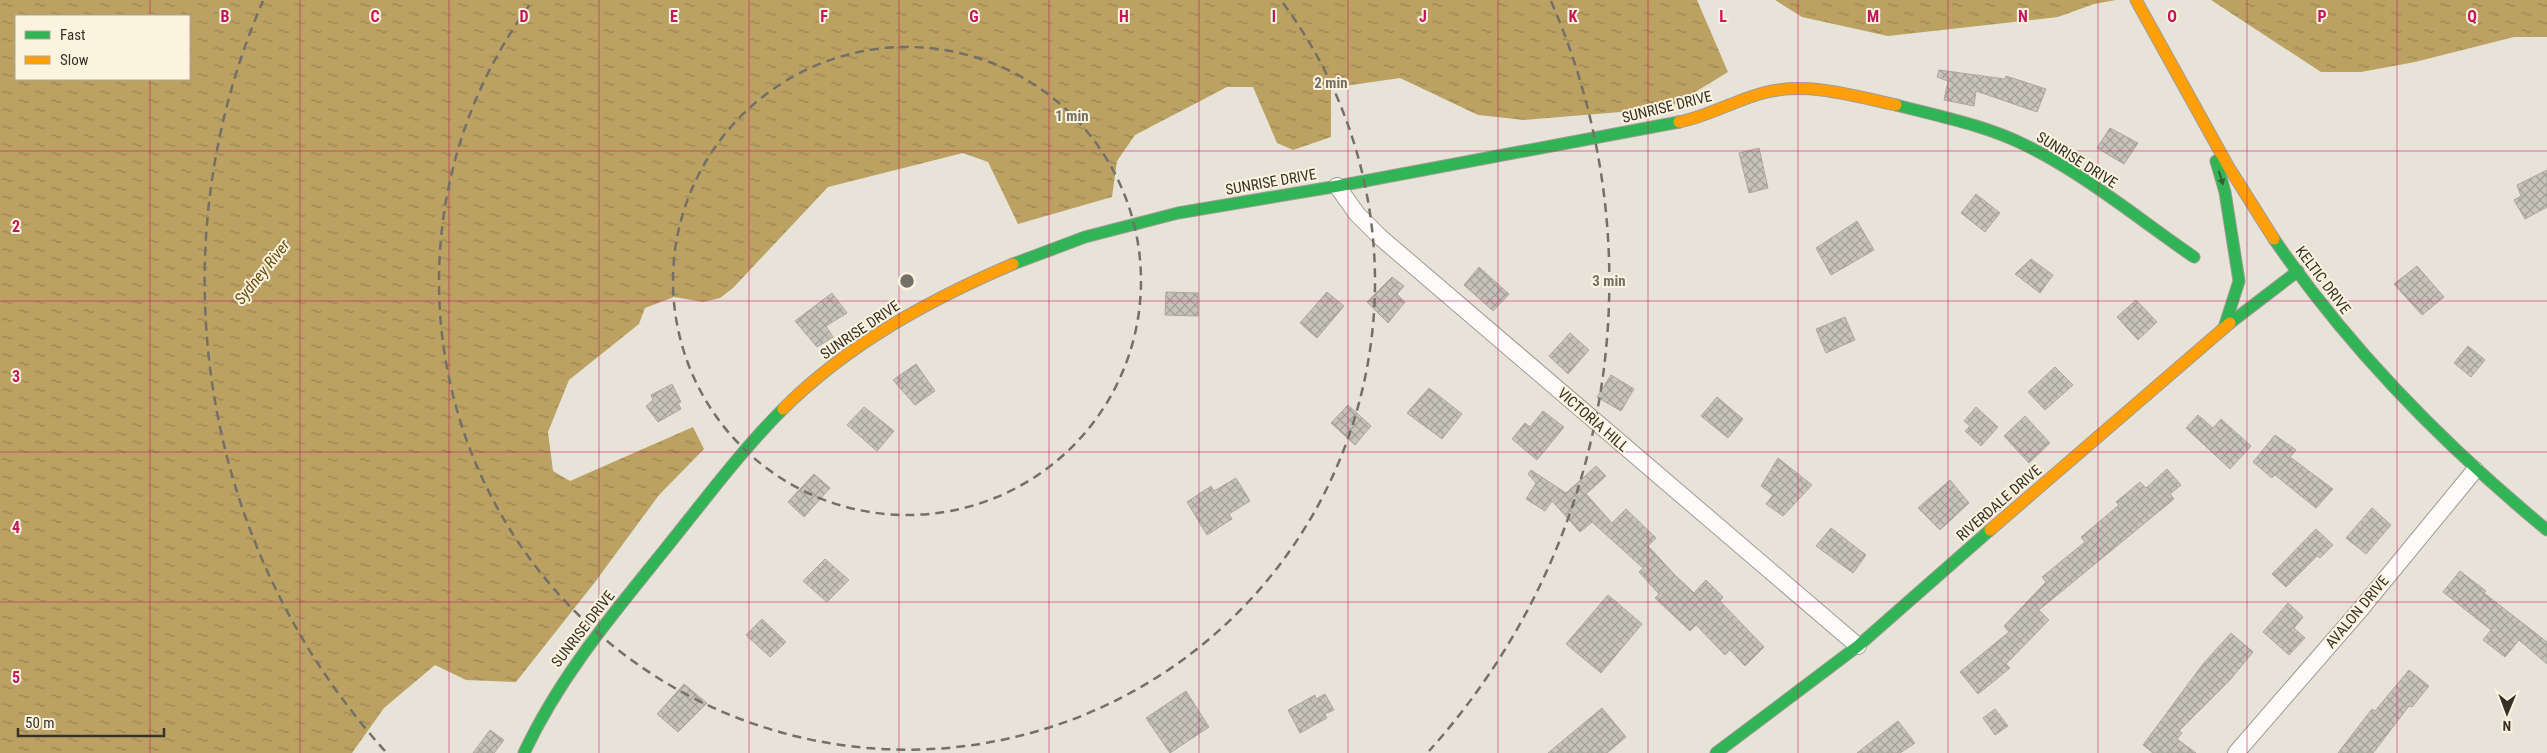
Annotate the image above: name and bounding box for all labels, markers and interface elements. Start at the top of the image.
text: B [221,7,230,26]
text: C [370,7,380,26]
text: D [519,7,529,26]
text: E [670,7,678,26]
text: F [820,7,828,26]
text: G [969,7,979,26]
text: H [1119,7,1129,26]
text: I [1272,7,1276,26]
text: J [1419,7,1427,26]
text: K [1569,7,1578,26]
text: L [1719,7,1727,26]
text: M [1867,7,1879,26]
text: N [2018,7,2028,26]
text: O [2167,7,2177,26]
text: P [2317,7,2327,26]
text: Q [2467,7,2477,26]
legend [15,15,190,80]
text: Fast [60,26,85,44]
text: Slow [60,51,89,69]
text: 2 min [1314,74,1348,92]
street label: SUNRISE DRIVE [1620,87,1714,127]
text: 1 min [1055,107,1089,125]
street label: SUNRISE DRIVE [2033,128,2121,192]
street label: SUNRISE DRIVE [1224,165,1318,199]
one-way arrow [2217,171,2225,186]
text: 2 [12,217,20,236]
water label: Sydney River [230,235,294,308]
street label: KELTIC DRIVE [2292,242,2354,318]
centre of rings [898,272,916,290]
text: 3 min [1592,272,1626,290]
street label: SUNRISE DRIVE [817,297,903,363]
text: 3 [12,367,20,386]
street label: VICTORIA HILL [1554,384,1632,456]
street label: RIVERDALE DRIVE [1953,461,2045,545]
text: 4 [12,518,20,537]
street label: AVALON DRIVE [2321,572,2393,652]
street label: SUNRISE DRIVE [548,587,618,671]
text: 5 [12,668,20,687]
north arrow [2482,688,2532,738]
scale bar [18,706,164,738]
text: 50 m [25,714,55,732]
text: N [2502,718,2511,734]

